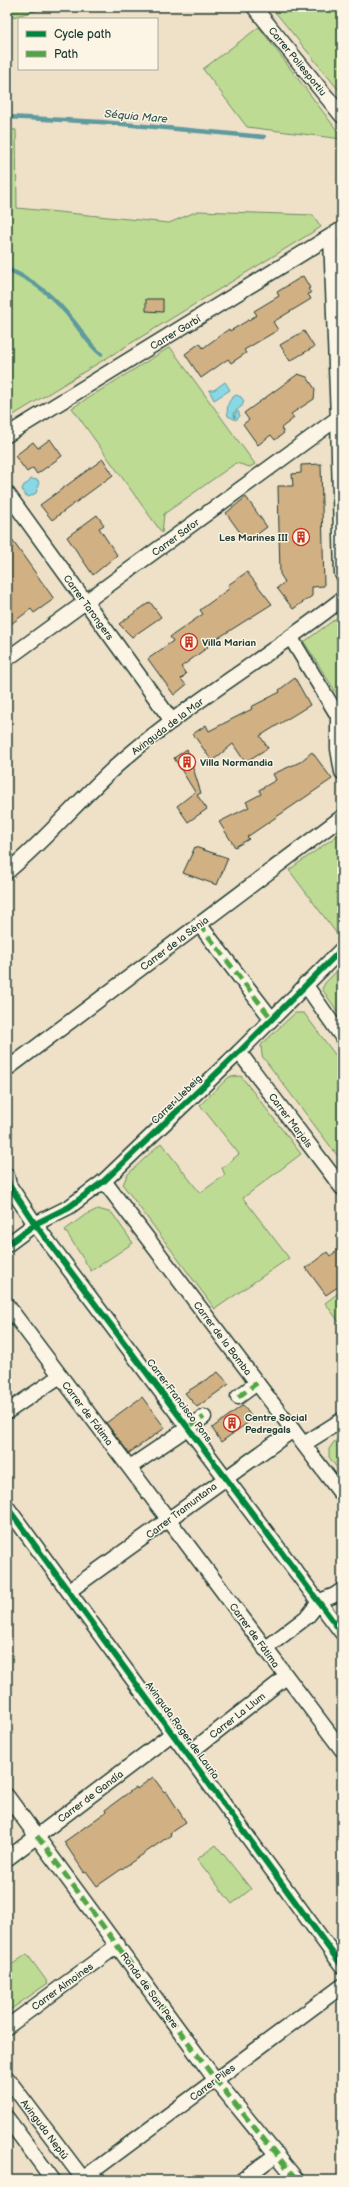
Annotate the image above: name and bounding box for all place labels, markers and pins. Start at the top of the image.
building icon: Les Marines III [291,527,311,547]
place label: Les Marines III [219,532,288,544]
building icon: Villa Marian [179,632,199,652]
place label: Villa Marian [202,637,256,649]
building icon: Villa Normandia [177,752,197,772]
place label: Villa Normandia [200,757,273,769]
place label: Centre Social Pedregals [245,1412,307,1436]
building icon: Centre Social Pedregals [222,1413,242,1433]

